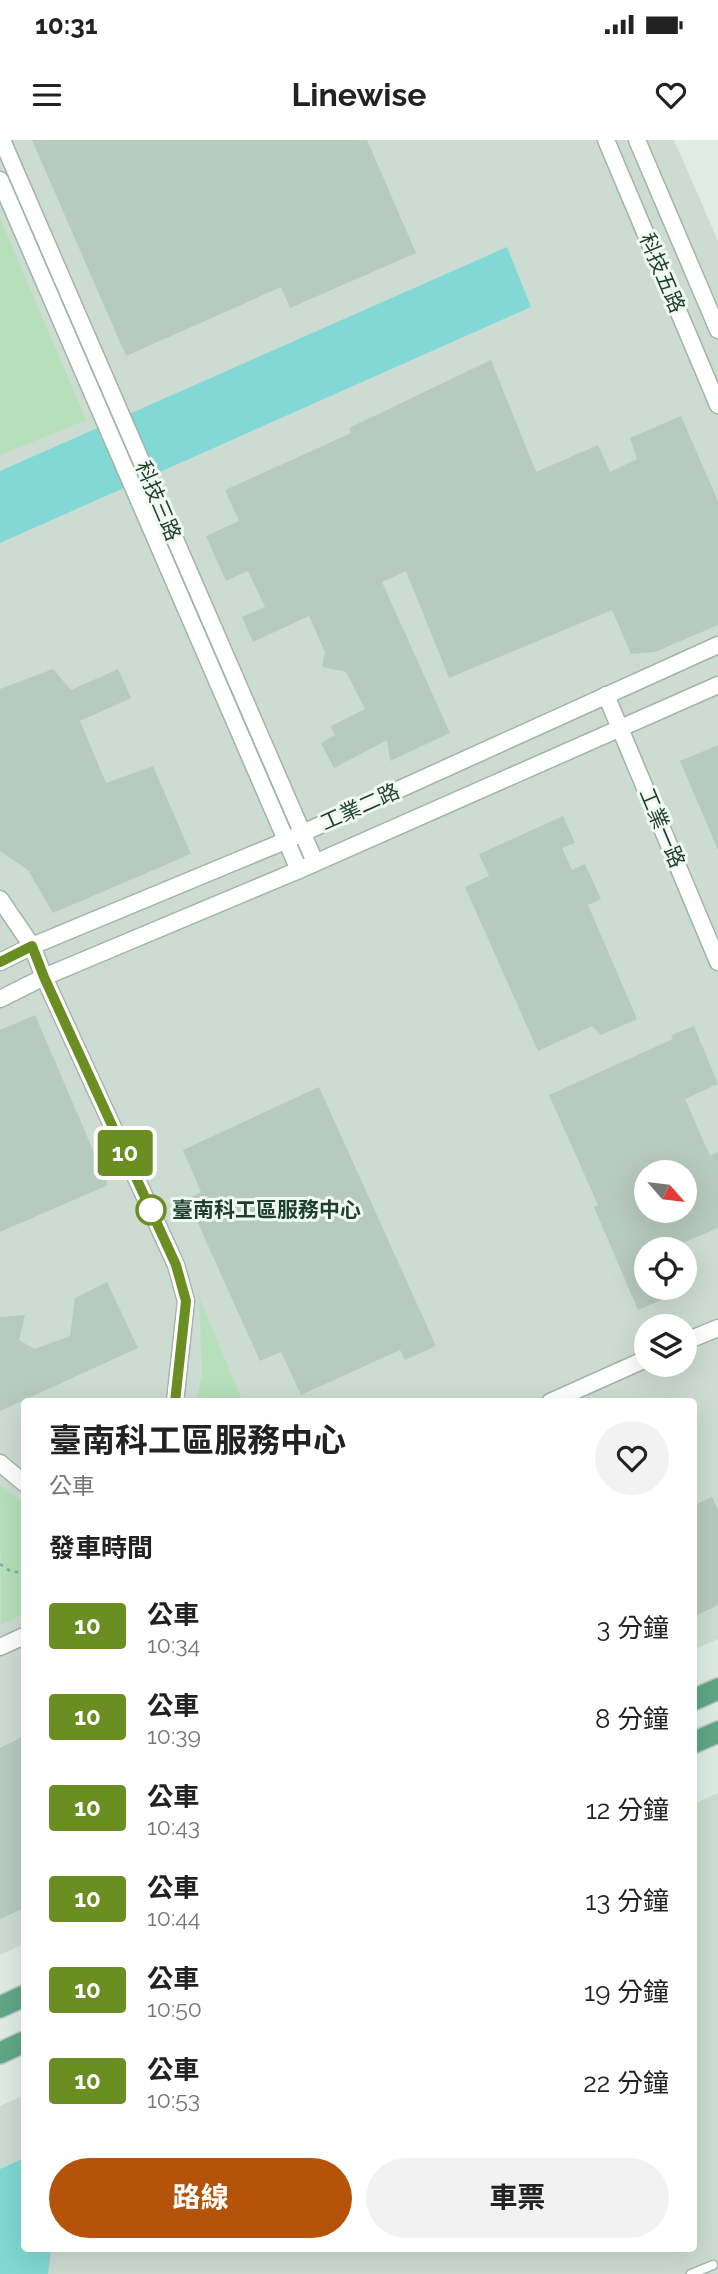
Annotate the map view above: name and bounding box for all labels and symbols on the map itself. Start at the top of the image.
street label: 科技五路 [635,229,690,316]
street label: 科技三路 [131,457,186,544]
street label: 工業二路 [316,778,403,835]
street label: 工業一路 [635,784,690,871]
line badge: 10 [94,1130,156,1176]
north arrow [634,1160,696,1223]
marker: 臺南科工區服務中心 [136,1195,166,1225]
place label: 臺南科工區服務中心 [172,1197,361,1222]

